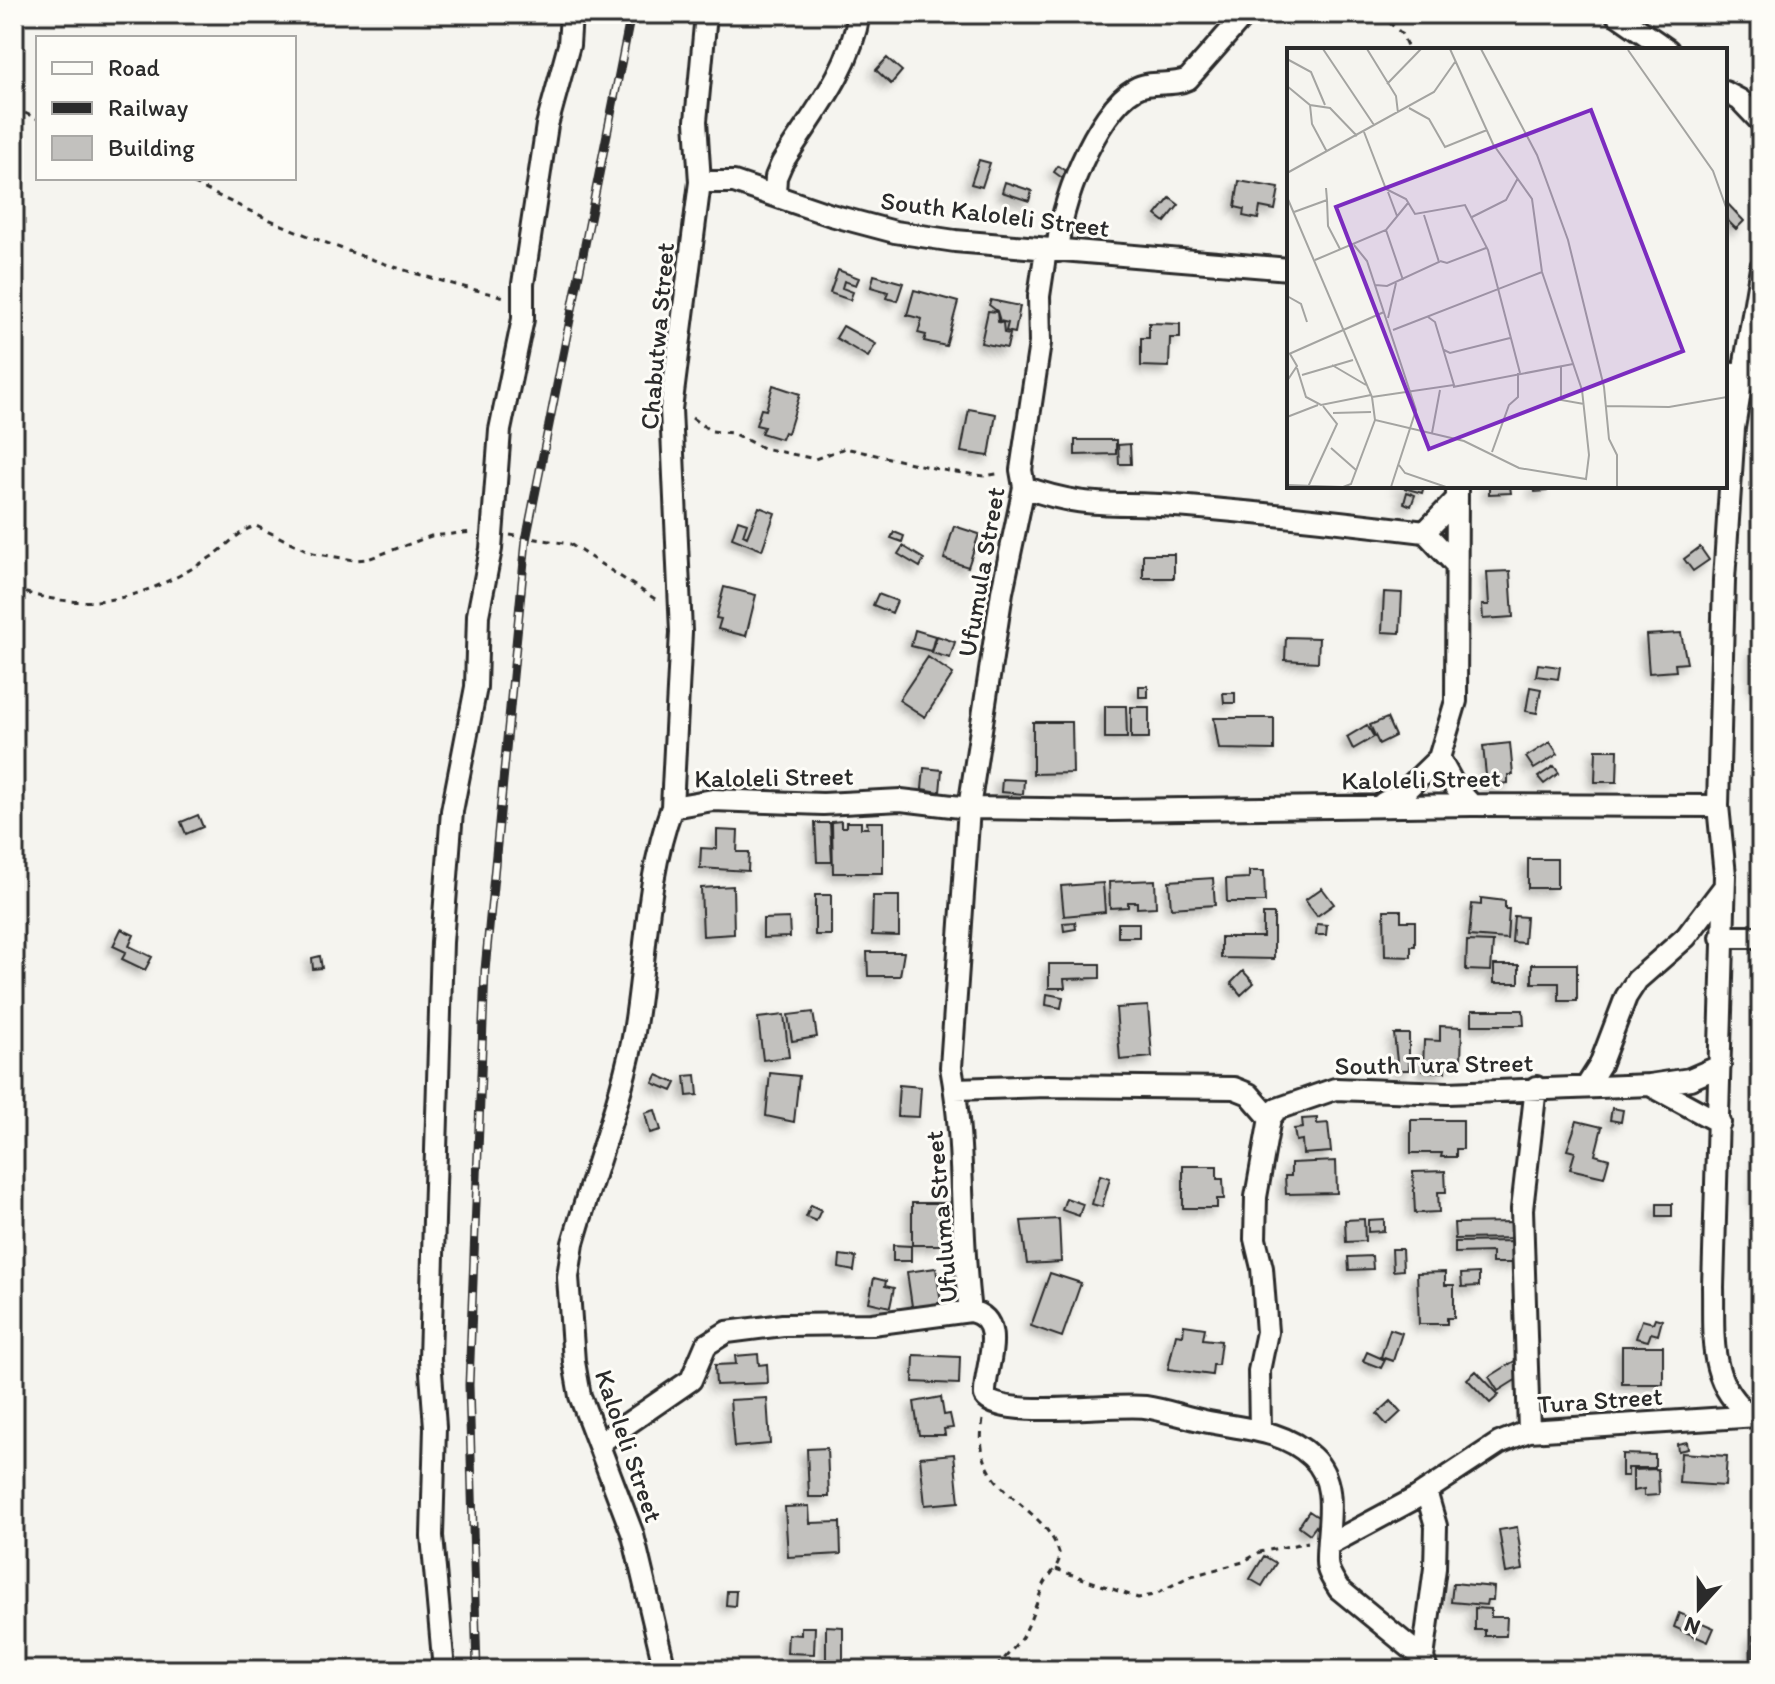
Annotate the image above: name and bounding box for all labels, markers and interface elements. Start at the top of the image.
legend [36,36,296,180]
inset map [1287,48,1727,488]
text: Road [108,53,160,82]
text: Railway [108,93,189,122]
text: Building [108,133,195,162]
street label: South Kaloleli Street [879,184,1111,244]
street label: Chabutwa Street [633,241,681,431]
street label: Ufumula Street [950,484,1012,659]
street label: Kaloleli Street [694,760,854,794]
street label: Kaloleli Street [1341,762,1501,796]
street label: South Tura Street [1334,1046,1534,1082]
street label: Ufuluma Street [918,1129,964,1305]
street label: Kaloleli Street [588,1365,670,1527]
street label: Tura Street [1536,1380,1664,1420]
north arrow [1659,1568,1739,1648]
text: N [1680,1611,1704,1641]

